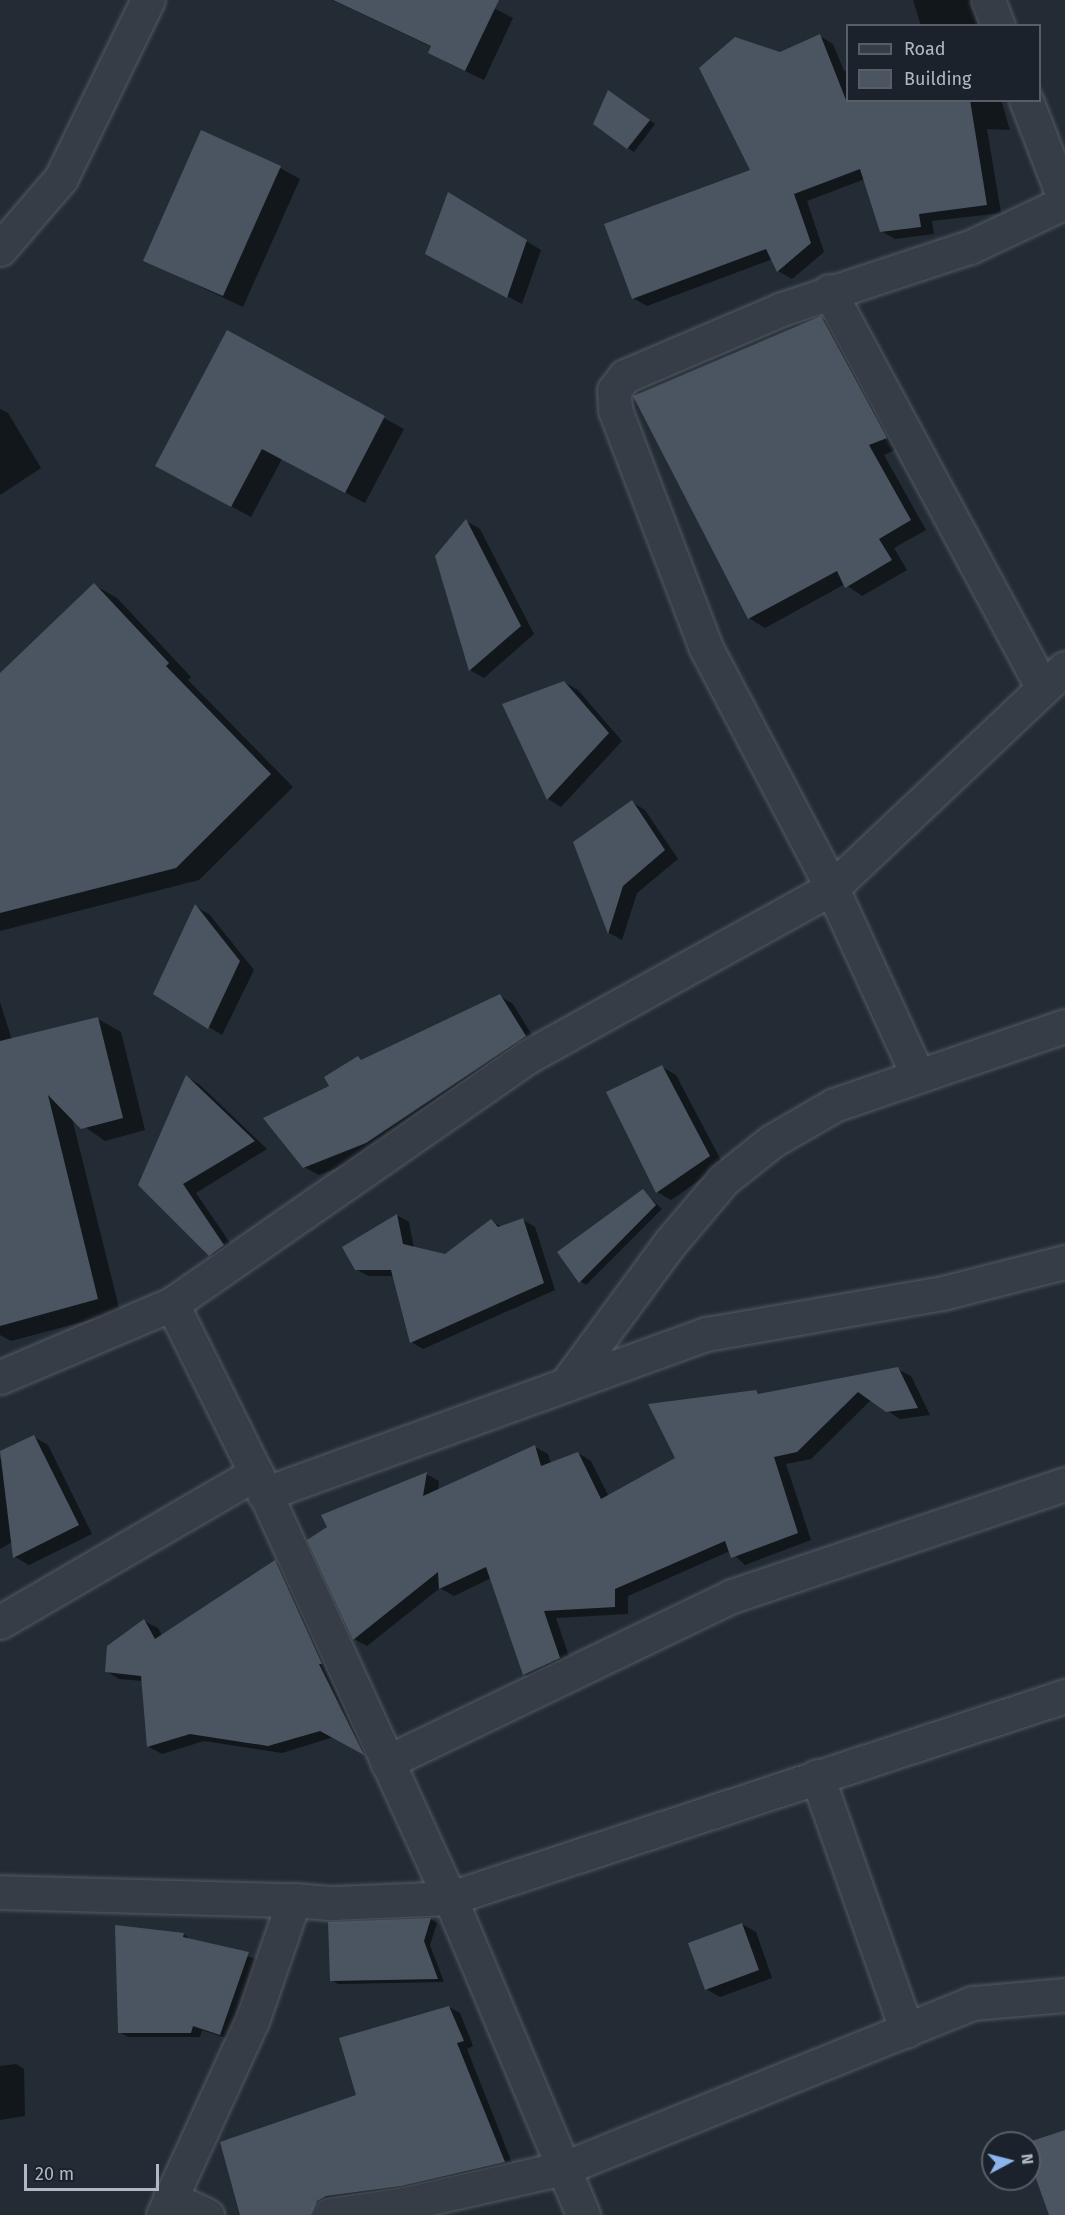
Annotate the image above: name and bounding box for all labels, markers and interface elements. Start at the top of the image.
legend [846,24,1041,102]
text: Road [904,38,946,60]
text: Building [904,68,971,90]
north arrow [981,2131,1041,2191]
scale bar [27,2152,162,2190]
text: N [1017,2153,1037,2165]
text: 20 m [35,2163,74,2185]

